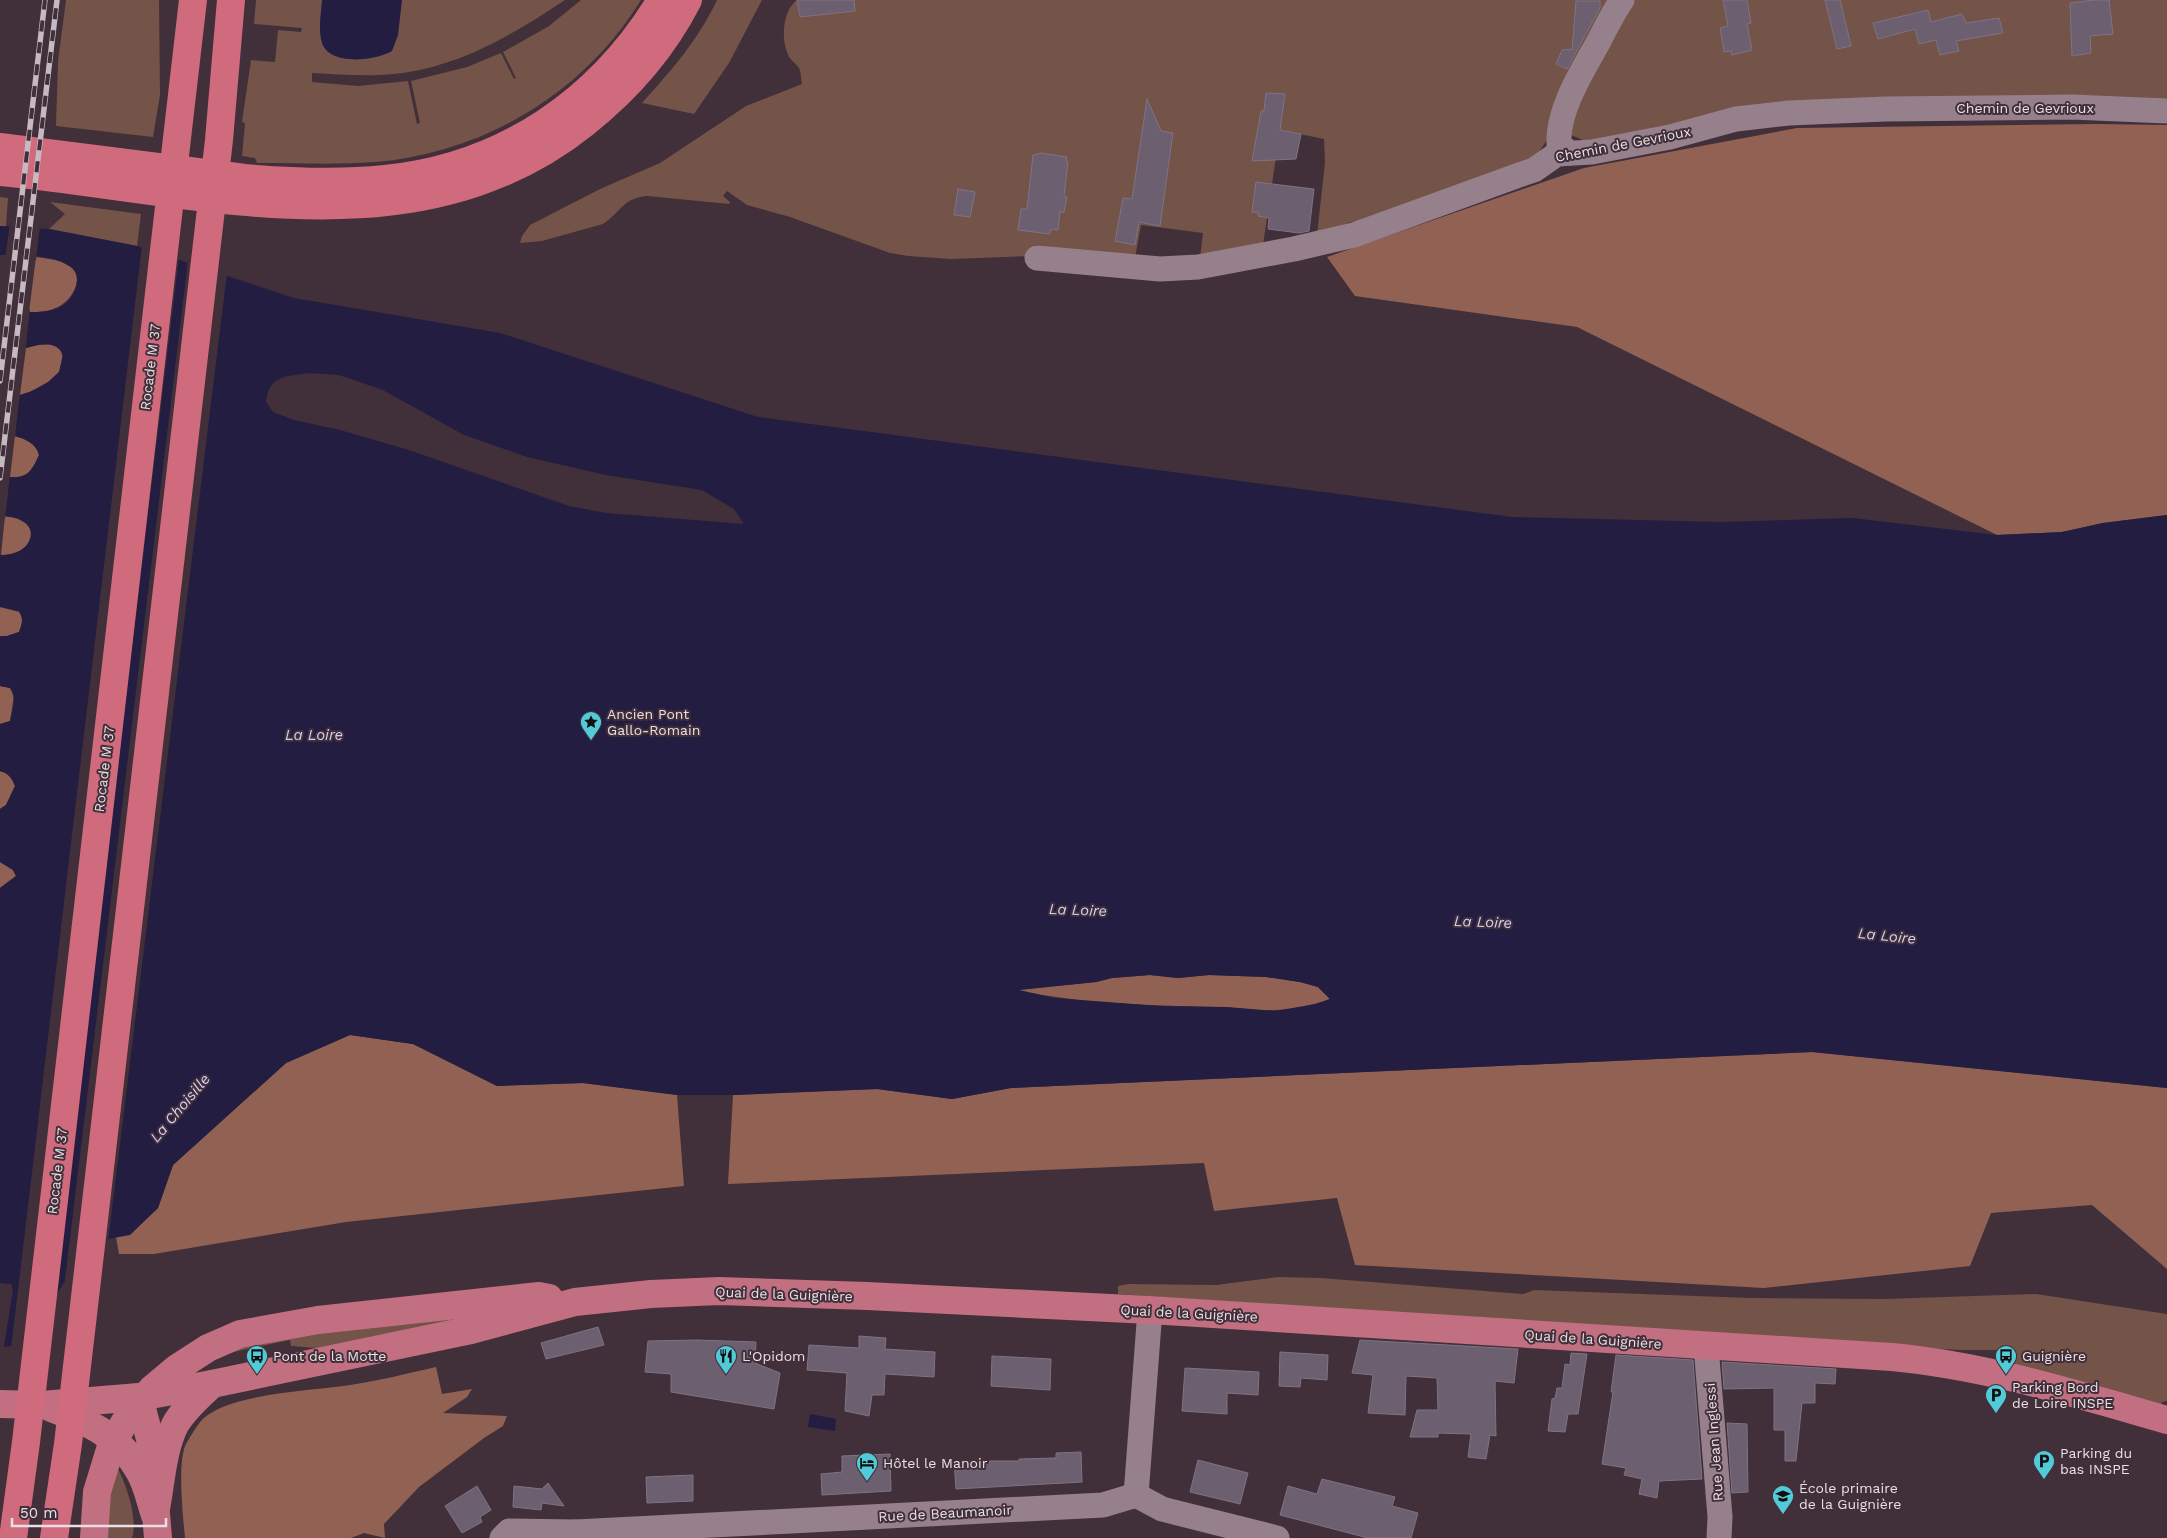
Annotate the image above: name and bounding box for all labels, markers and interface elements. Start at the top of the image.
street label: Chemin de Gevrioux [1956,100,2094,116]
street label: Chemin de Gevrioux [1554,123,1692,165]
street label: Rocade M 37 [137,323,163,411]
place label: Ancien Pont Gallo-Romain [607,706,700,738]
place icon: Ancien Pont Gallo-Romain [579,710,603,741]
street label: Rocade M 37 [91,725,117,813]
water label: La Loire [285,726,343,744]
water label: La Loire [1049,900,1107,920]
water label: La Loire [1454,912,1512,932]
water label: La Loire [1857,924,1917,948]
water label: La Choisille [146,1070,214,1146]
street label: Rocade M 37 [44,1127,70,1215]
street label: Quai de la Guignière [715,1284,853,1304]
street label: Quai de la Guignière [1120,1301,1258,1325]
street label: Quai de la Guignière [1524,1326,1662,1352]
bus stop icon: Pont de la Motte [245,1344,269,1375]
restaurant icon: L'Opidom [714,1344,738,1375]
bus stop icon: Guignière [1994,1344,2018,1375]
place label: Pont de la Motte [273,1348,386,1364]
place label: L'Opidom [742,1348,805,1364]
place label: Guignière [2022,1348,2086,1364]
place label: Parking Bord de Loire INSPE [2012,1379,2113,1411]
street label: Rue Jean Inglessi [1702,1382,1726,1502]
parking icon: Parking Bord de Loire INSPE [1984,1383,2008,1414]
place label: Parking du bas INSPE [2060,1445,2132,1477]
parking icon: Parking du bas INSPE [2032,1449,2056,1480]
hotel icon: Hôtel le Manoir [855,1451,879,1482]
place label: Hôtel le Manoir [883,1455,988,1471]
place label: École primaire de la Guignière [1799,1480,1901,1512]
school or university icon: École primaire de la Guignière [1771,1484,1795,1515]
scale bar [12,1496,166,1528]
street label: Rue de Beaumanoir [878,1501,1013,1524]
text: 50 m [20,1504,57,1522]

